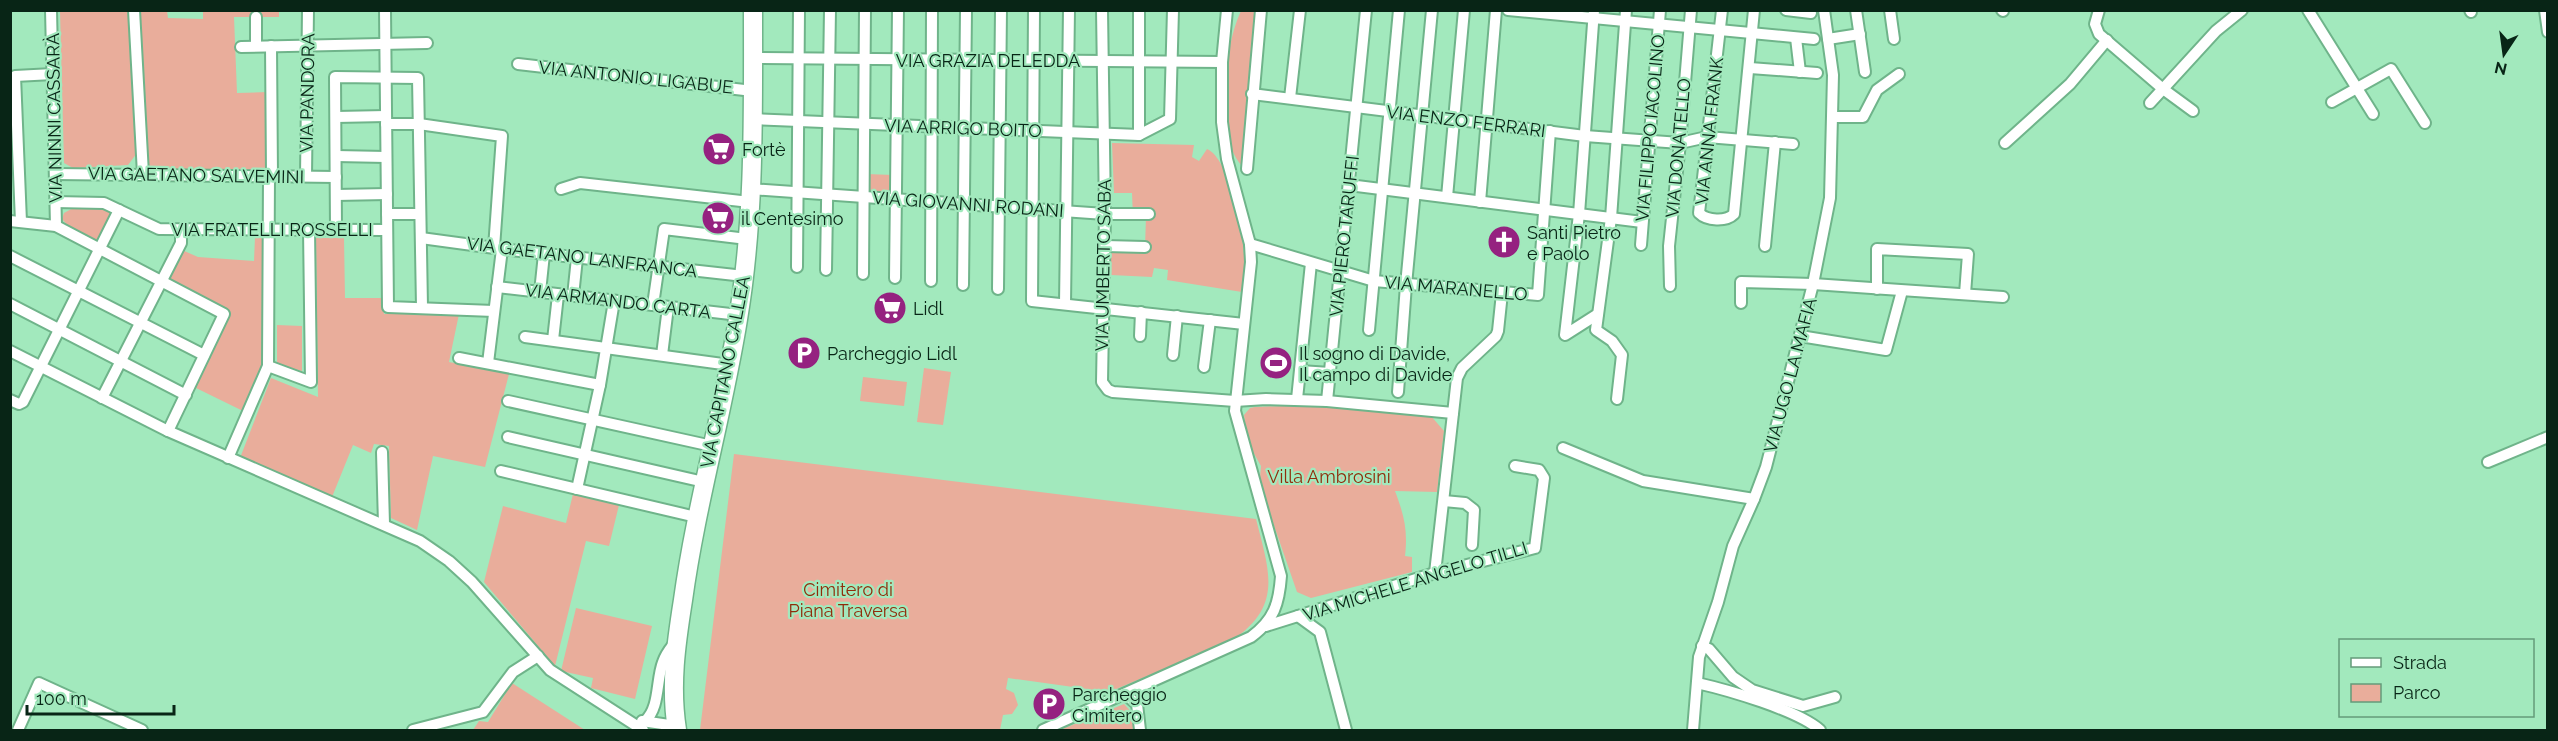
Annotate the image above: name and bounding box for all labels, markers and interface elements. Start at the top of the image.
north arrow [2474,24,2534,84]
street label: VIA NINNI CASSARÀ [41,33,66,203]
street label: VIA PANDORA [295,33,319,153]
street label: VIA FILIPPO IACOLINO [1631,34,1669,222]
street label: VIA GRAZIA DELEDDA [896,50,1080,71]
street label: VIA ANTONIO LIGABUE [538,56,734,98]
street label: VIA ANNA FRANK [1691,56,1727,206]
text: N [2493,57,2509,79]
street label: VIA DONATELLO [1661,77,1695,219]
street label: VIA ENZO FERRARI [1385,101,1547,141]
street label: VIA ARRIGO BOITO [884,115,1042,141]
supermarket icon: Fortè [701,131,737,167]
place label: Fortè [742,139,786,160]
street label: VIA PIERO TARUFFI [1325,154,1363,318]
street label: VIA GAETANO SALVEMINI [88,163,304,187]
street label: VIA UMBERTO SABA [1091,179,1115,351]
street label: VIA GIOVANNI RODANI [872,187,1064,221]
supermarket icon: il Centesimo [700,200,736,236]
place label: il Centesimo [741,208,844,229]
street label: VIA FRATELLI ROSSELLI [171,219,373,240]
place label: Santi Pietro e Paolo [1527,222,1621,264]
church icon: Santi Pietro e Paolo [1486,224,1522,260]
street label: VIA GAETANO LANFRANCA [466,232,698,282]
street label: VIA MARANELLO [1384,271,1528,305]
street label: VIA CAPITANO CALLEA [696,274,754,470]
street label: VIA ARMANDO CARTA [524,279,712,323]
supermarket icon: Lidl [872,290,908,326]
street label: VIA UGO LA MAFIA [1759,295,1821,455]
place label: Lidl [913,298,944,319]
parking icon: Parcheggio Lidl [786,335,822,371]
place label: Parcheggio Lidl [827,343,957,364]
place label: Il sogno di Davide, Il campo di Davide [1299,343,1453,385]
sports icon: Il sogno di Davide, Il campo di Davide [1258,345,1294,381]
park label: Villa Ambrosini [1267,466,1391,487]
street label: VIA MICHELE ANGELO TILLI [1300,537,1530,625]
park label: Cimitero di Piana Traversa [788,579,908,621]
legend [2339,639,2534,717]
text: Strada [2393,652,2447,673]
scale bar [27,678,174,716]
text: Parco [2393,682,2441,703]
place label: Parcheggio Cimitero [1072,684,1167,726]
parking icon: Parcheggio Cimitero [1031,686,1067,722]
text: 100 m [36,688,87,709]

